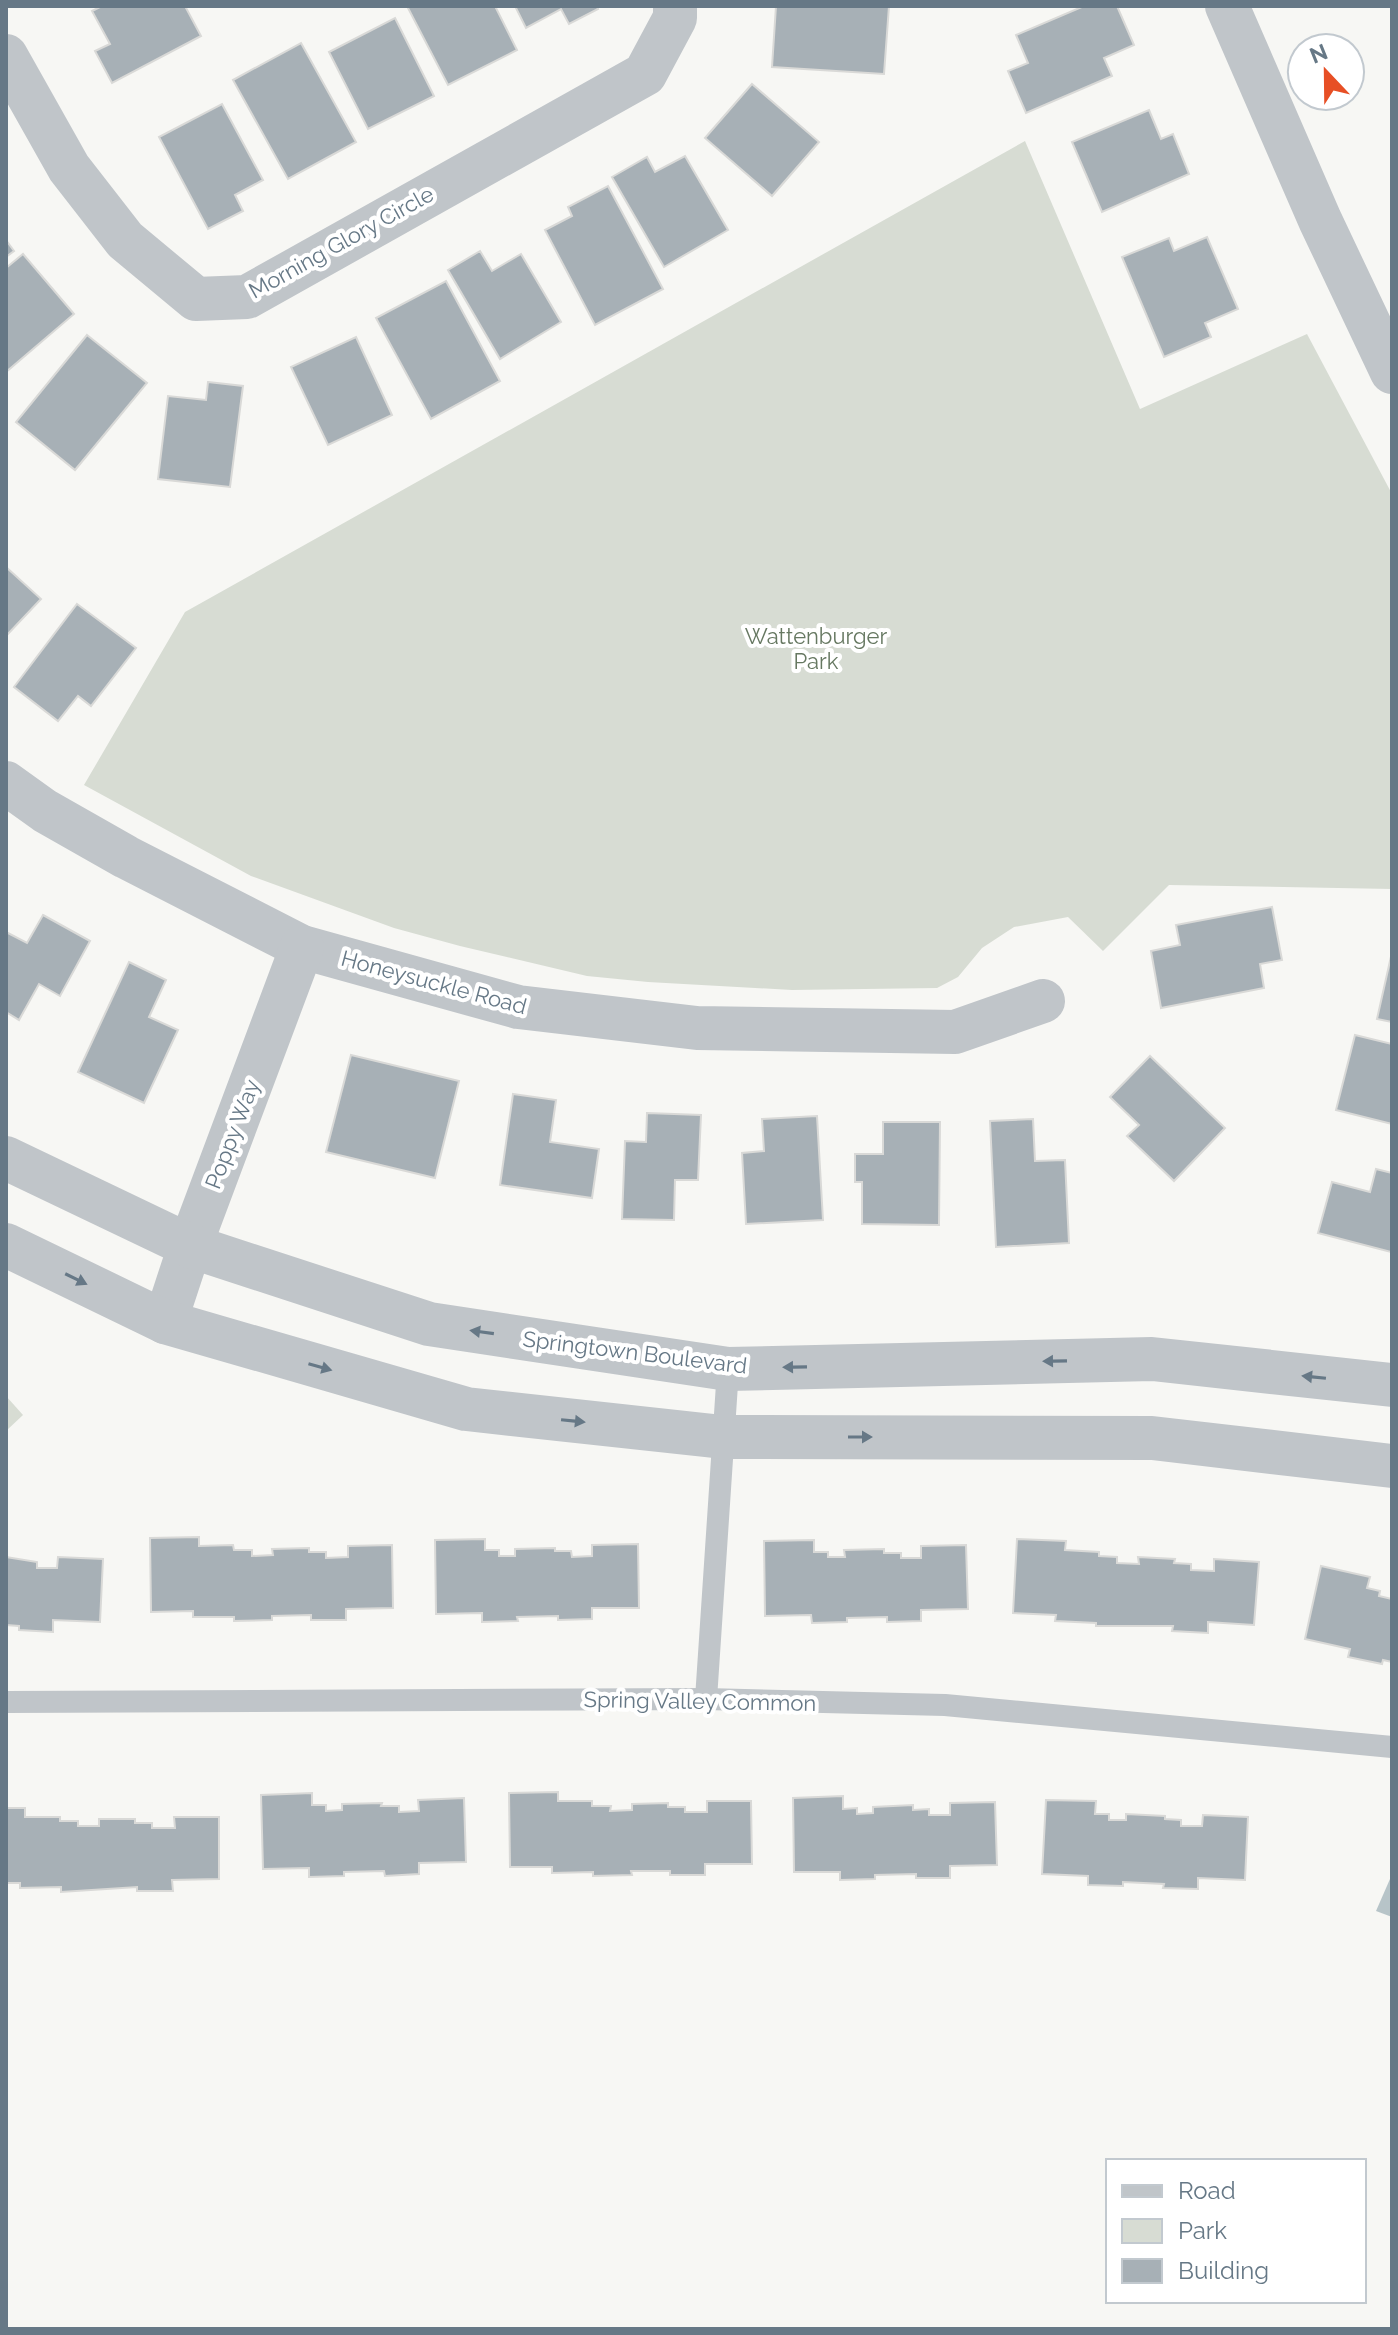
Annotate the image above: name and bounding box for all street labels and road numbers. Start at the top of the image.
street label: Morning Glory Circle [244,180,438,304]
street label: Honeysuckle Road [338,945,530,1019]
street label: Poppy Way [199,1076,265,1192]
street label: Springtown Boulevard [521,1325,749,1379]
street label: Spring Valley Common [584,1686,816,1716]

